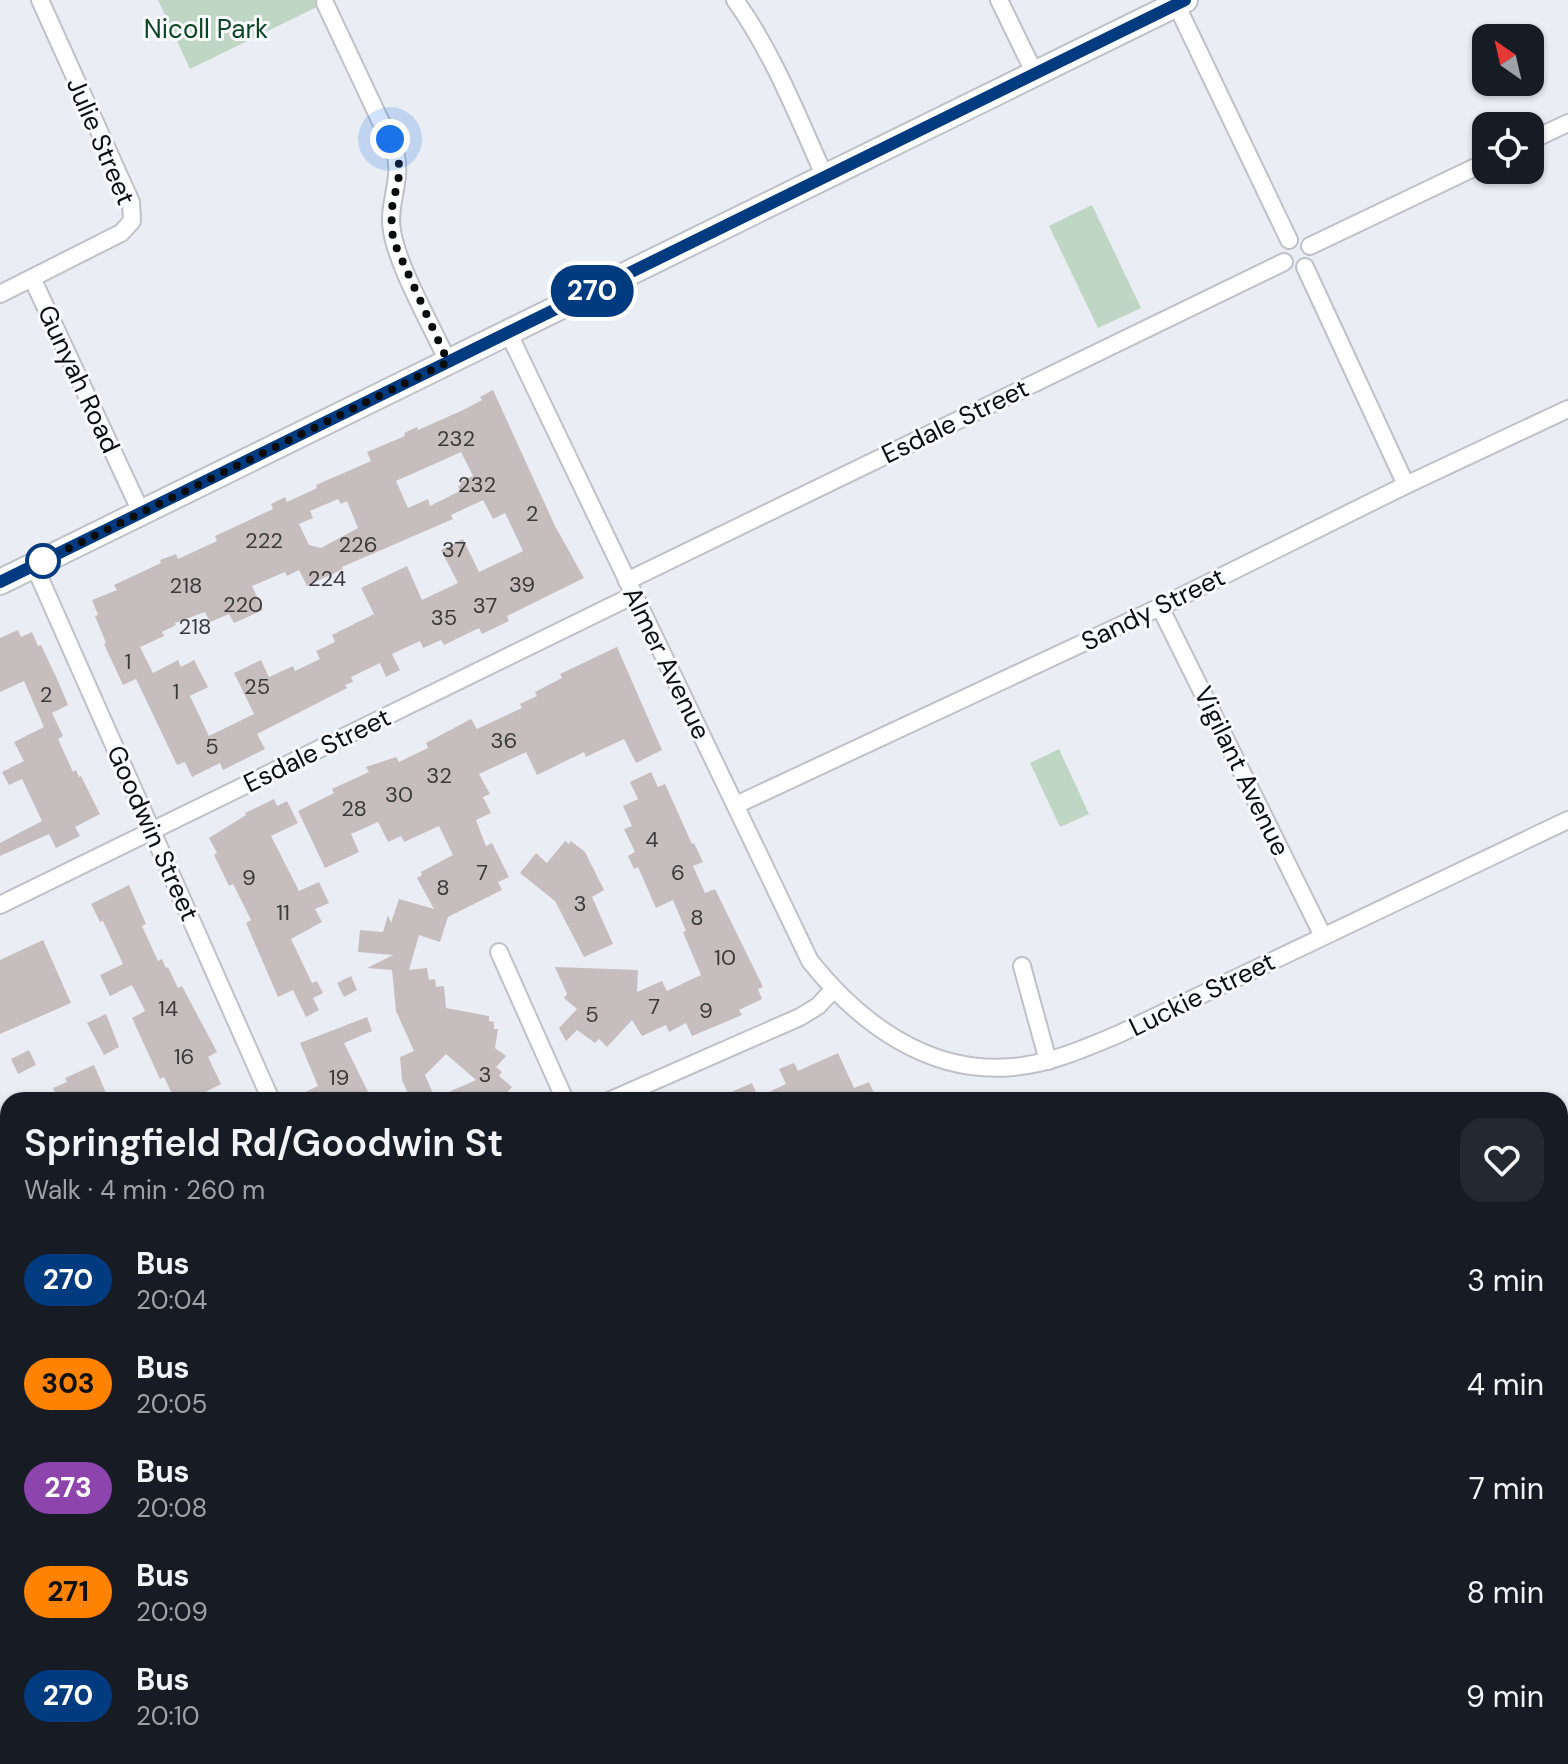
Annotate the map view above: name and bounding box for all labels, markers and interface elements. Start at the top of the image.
park label: Nicoll Park [144,12,268,46]
north arrow [1472,24,1544,96]
map controls [1472,24,1544,184]
street label: Julie Street [59,72,143,210]
button: locate [1472,112,1544,184]
your location [370,119,410,159]
line badge: 270 [546,265,638,317]
text: 270 [567,272,617,309]
street label: Gunyah Road [30,300,128,458]
street label: Esdale Street [876,371,1034,471]
house number: 232 [437,424,475,453]
house number: 232 [458,470,496,499]
house number: 2 [526,499,538,528]
house number: 222 [245,526,283,555]
house number: 226 [338,530,378,559]
house number: 37 [442,535,466,564]
unlabelled marker [26,544,60,578]
street label: Sandy Street [1076,560,1230,658]
house number: 224 [308,564,346,593]
house number: 39 [509,570,535,599]
house number: 218 [170,571,202,600]
street label: Almer Avenue [615,581,719,745]
house number: 220 [223,590,263,619]
house number: 37 [473,591,497,620]
house number: 35 [431,603,457,632]
house number: 218 [179,612,211,641]
house number: 1 [125,647,131,676]
house number: 25 [244,672,270,701]
house number: 1 [173,677,179,706]
house number: 2 [40,680,52,709]
street label: Vigilant Avenue [1186,681,1298,861]
street label: Esdale Street [238,700,396,800]
house number: 36 [491,726,517,755]
house number: 5 [205,732,219,761]
street label: Goodwin Street [99,740,207,926]
house number: 32 [426,761,452,790]
house number: 30 [385,780,413,809]
house number: 28 [341,794,367,823]
house number: 4 [645,825,659,854]
house number: 7 [476,858,488,887]
house number: 6 [671,858,685,887]
house number: 9 [242,863,256,892]
house number: 8 [436,873,450,902]
house number: 3 [573,889,587,918]
house number: 11 [276,898,290,927]
house number: 8 [690,903,704,932]
house number: 10 [714,943,736,972]
street label: Luckie Street [1123,944,1281,1044]
house number: 7 [648,992,660,1021]
house number: 14 [158,994,178,1023]
house number: 9 [699,996,713,1025]
house number: 5 [585,1000,599,1029]
house number: 16 [174,1042,194,1071]
house number: 3 [478,1060,492,1089]
house number: 19 [329,1063,349,1092]
text: Springfield Rd/Goodwin St [24,1118,503,1168]
button: heart [1460,1118,1544,1202]
text: Walk · 4 min · 260 m [24,1173,265,1207]
text: Bus [136,1244,190,1283]
text: 270 [43,1261,93,1298]
text: 3 min [1467,1261,1544,1300]
text: 20:04 [136,1283,207,1317]
text: Bus [136,1348,190,1387]
text: 303 [41,1365,95,1402]
text: 4 min [1467,1365,1544,1404]
text: 20:05 [136,1387,207,1421]
text: Bus [136,1452,190,1491]
text: 273 [44,1469,92,1506]
text: 7 min [1469,1469,1544,1508]
text: 20:08 [136,1491,207,1525]
text: Bus [136,1556,190,1595]
text: 271 [47,1573,89,1610]
text: 8 min [1467,1573,1544,1612]
text: 20:09 [136,1595,208,1629]
text: Bus [136,1660,190,1699]
text: 270 [43,1677,93,1714]
text: 9 min [1466,1677,1544,1716]
text: 20:10 [136,1699,200,1733]

